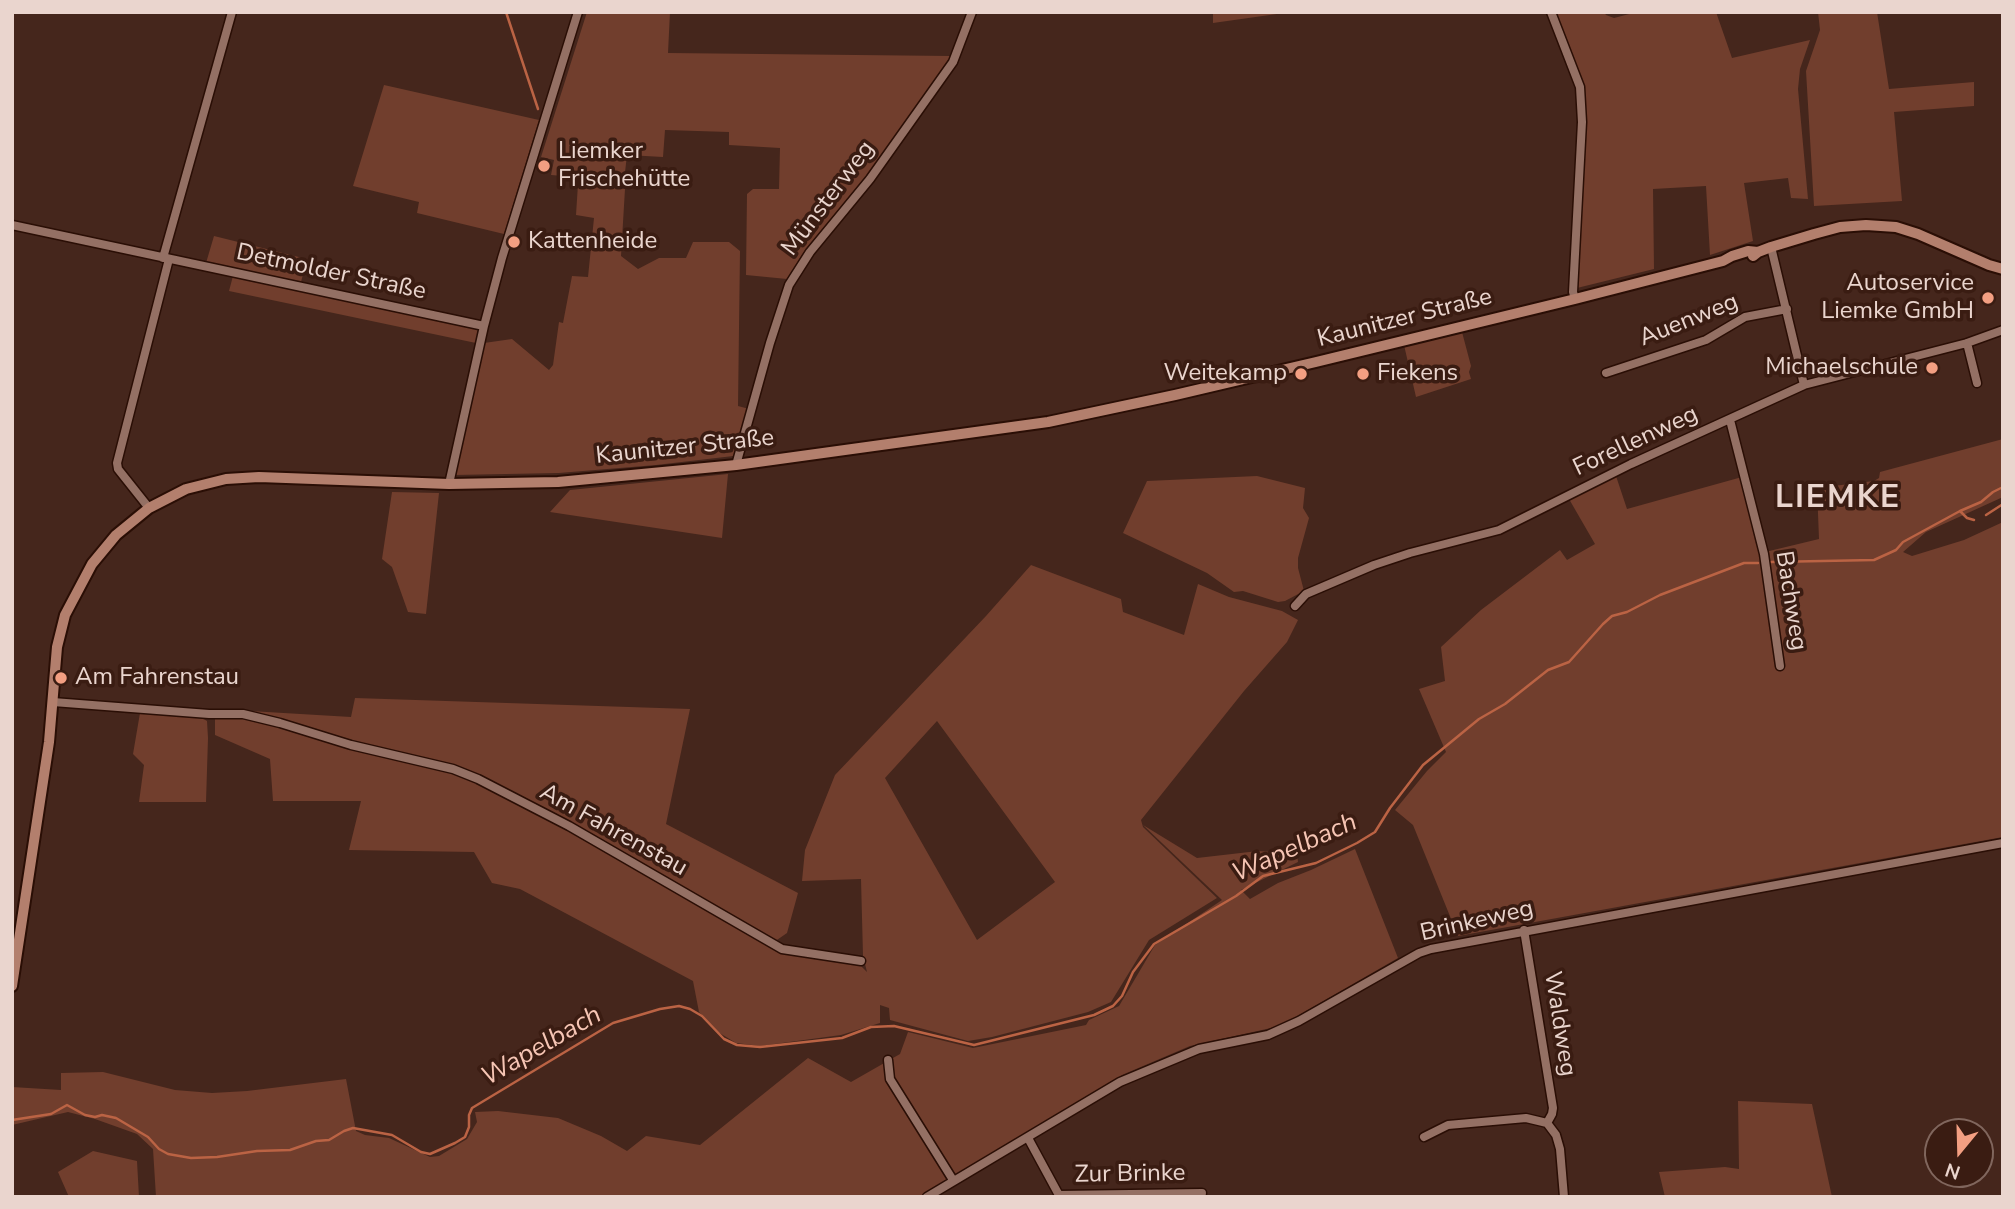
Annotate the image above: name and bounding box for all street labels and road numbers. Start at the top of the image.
street label: Münsterweg [777,136,881,262]
street label: Detmolder Straße [234,239,428,307]
street label: Kaunitzer Straße [1315,283,1495,355]
street label: Auenweg [1635,288,1743,354]
street label: Forellenweg [1569,401,1703,483]
street label: Kaunitzer Straße [594,424,776,472]
street label: Bachweg [1768,549,1812,653]
street label: Am Fahrenstau [534,779,692,883]
street label: Brinkeweg [1418,895,1536,949]
street label: Waldweg [1537,970,1581,1078]
street label: Zur Brinke [1074,1160,1186,1190]

